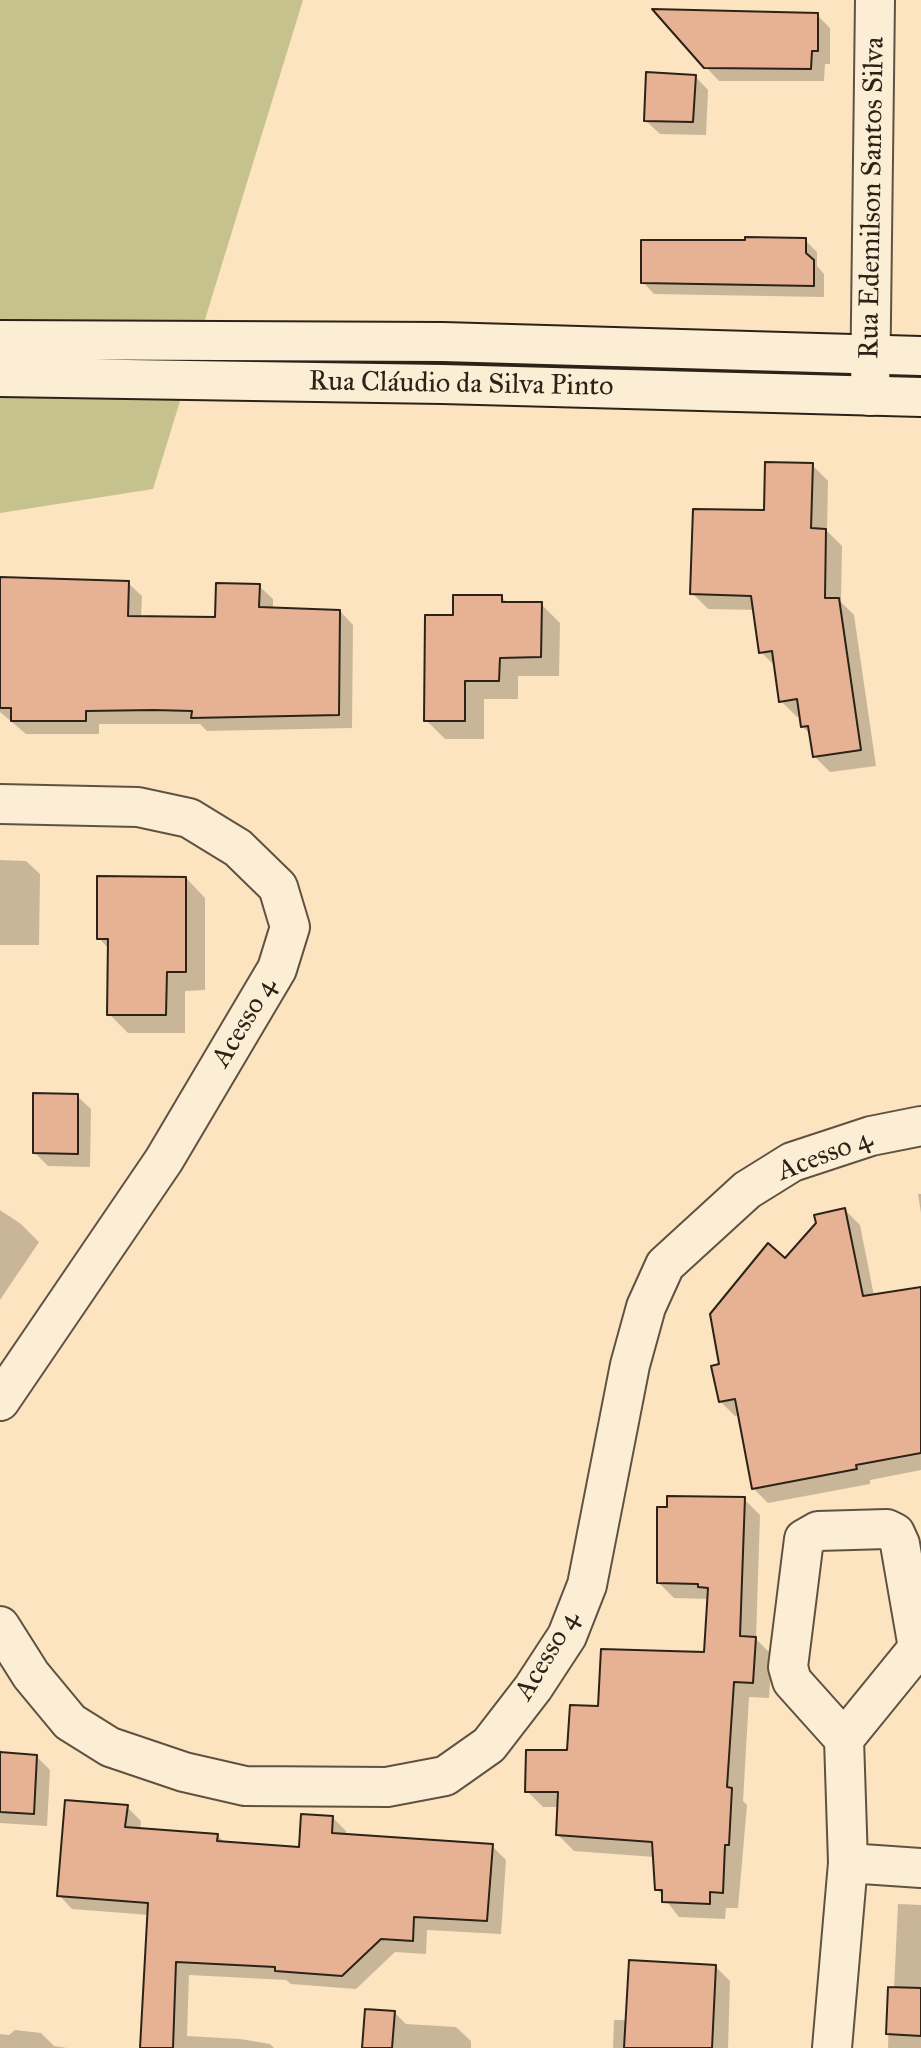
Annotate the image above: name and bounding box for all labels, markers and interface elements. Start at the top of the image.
street label: Rua Edemilson Santos Silva [853,37,893,359]
street label: Rua Cláudio da Silva Pinto [308,366,614,404]
street label: Acesso 4 [205,972,285,1074]
street label: Acesso 4 [773,1123,877,1189]
street label: Acesso 4 [508,1605,588,1707]

